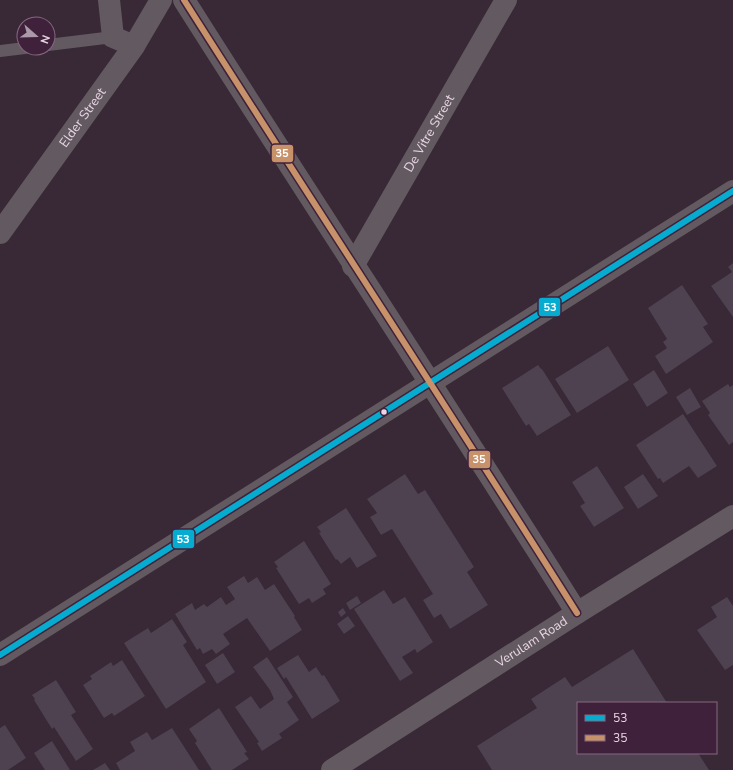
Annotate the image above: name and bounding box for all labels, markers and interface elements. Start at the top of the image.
north arrow [16,16,56,56]
text: N [36,33,53,46]
street label: Elder Street [55,84,111,151]
street label: De Vitre Street [400,91,459,176]
line badge: 35 [271,144,294,163]
text: 35 [275,146,289,161]
line badge: 53 [538,297,561,317]
text: 53 [543,300,557,315]
unlabelled marker [379,407,389,417]
line badge: 35 [468,450,491,469]
text: 35 [472,452,486,467]
line badge: 53 [172,529,195,549]
text: 53 [176,532,190,547]
street label: Verulam Road [491,612,571,673]
legend [577,702,717,754]
text: 53 [613,710,627,726]
text: 35 [613,730,627,746]

